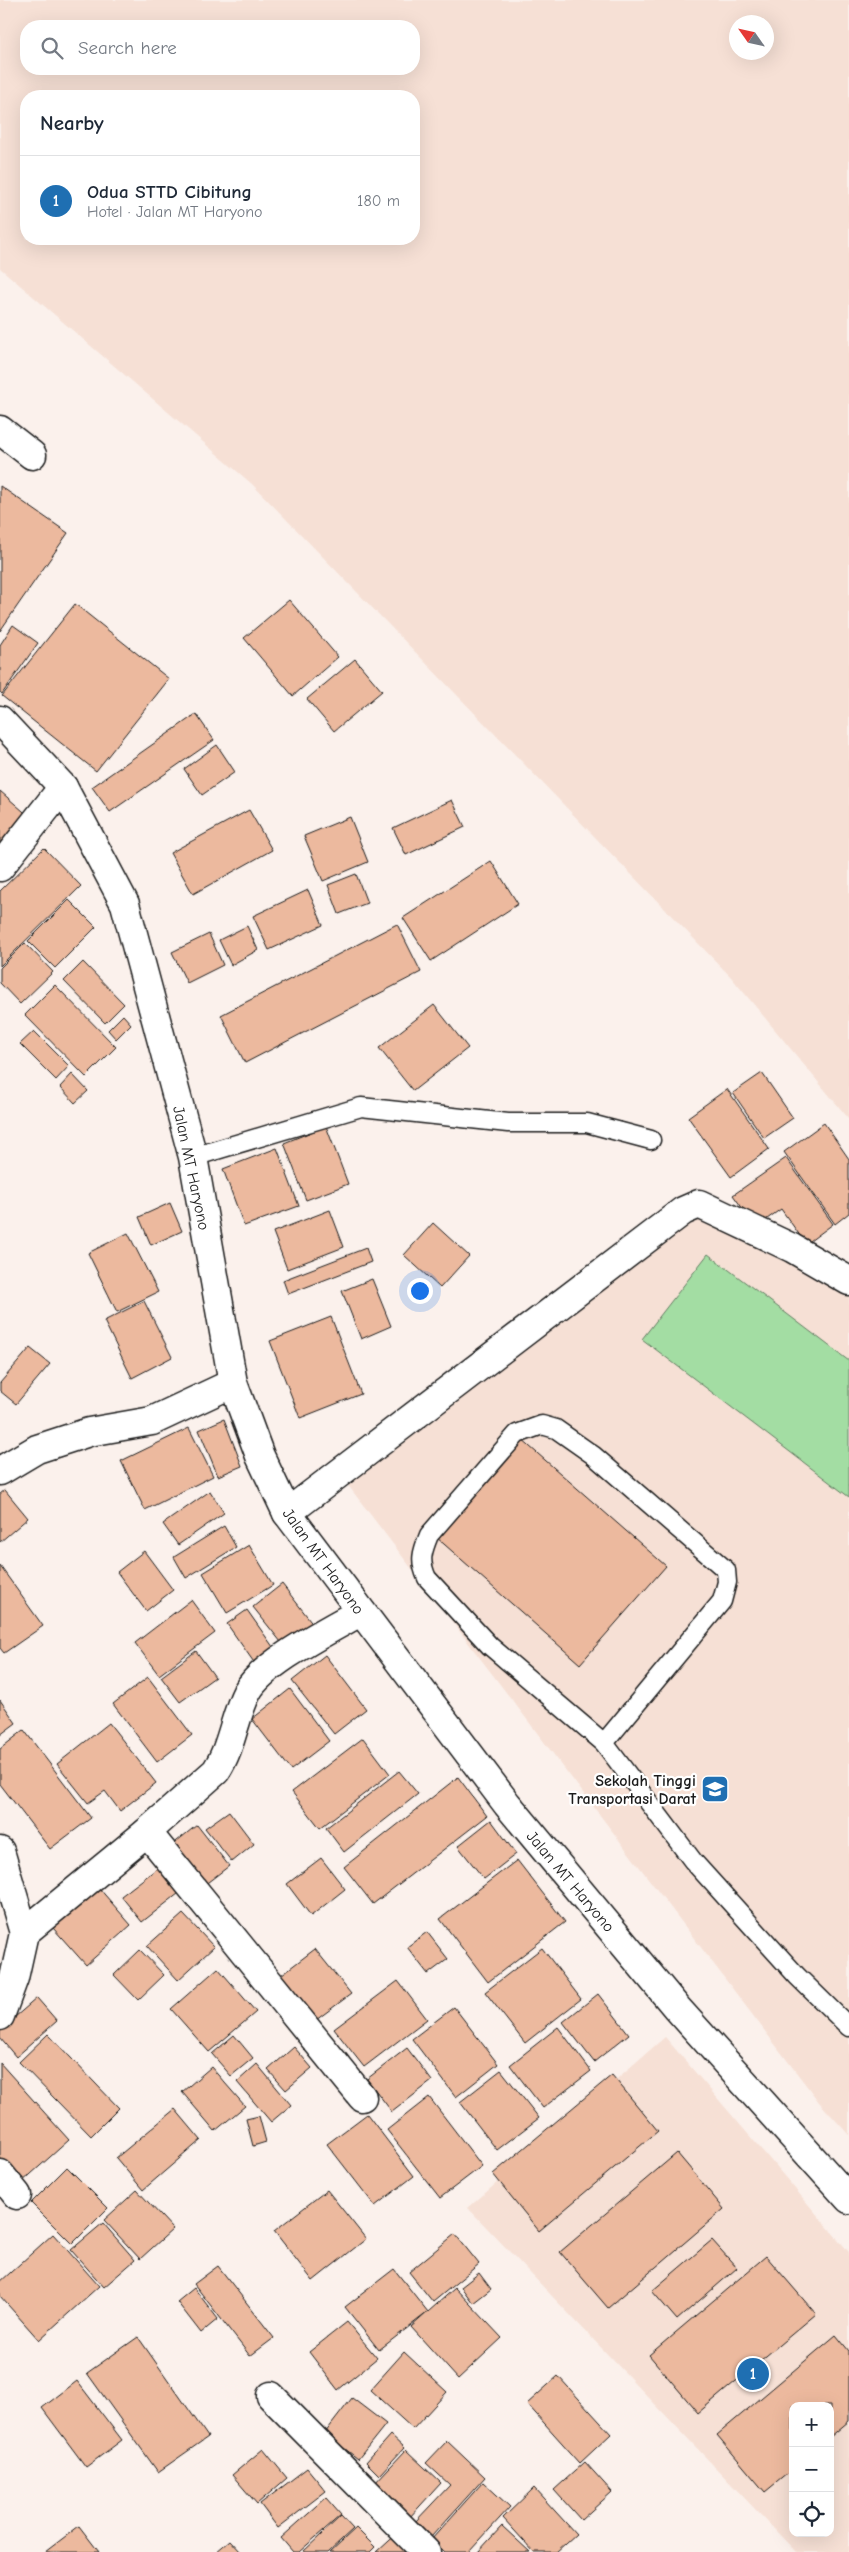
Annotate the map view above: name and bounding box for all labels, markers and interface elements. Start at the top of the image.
north arrow [729,15,774,60]
search box [20,20,420,75]
icon: search [38,34,66,62]
text: Search here [78,37,177,59]
text: Nearby [40,111,104,135]
text: Odua STTD Cibitung [87,181,252,203]
text: 1 [53,192,59,210]
text: 180 m [357,192,400,210]
text: Hotel · Jalan MT Haryono [87,203,263,221]
street label: Jalan MT Haryono [169,1104,213,1232]
your location [407,1278,433,1304]
street label: Jalan MT Haryono [279,1505,368,1618]
place label: Sekolah Tinggi Transportasi Darat [568,1772,697,1808]
school or university icon: Sekolah Tinggi Transportasi Darat [700,1774,730,1804]
street label: Jalan MT Haryono [523,1827,618,1936]
pin: 1 [737,2355,769,2393]
map controls [789,2402,834,2537]
button: + [789,2402,834,2447]
button: − [789,2447,834,2492]
button: locate [789,2492,834,2537]

